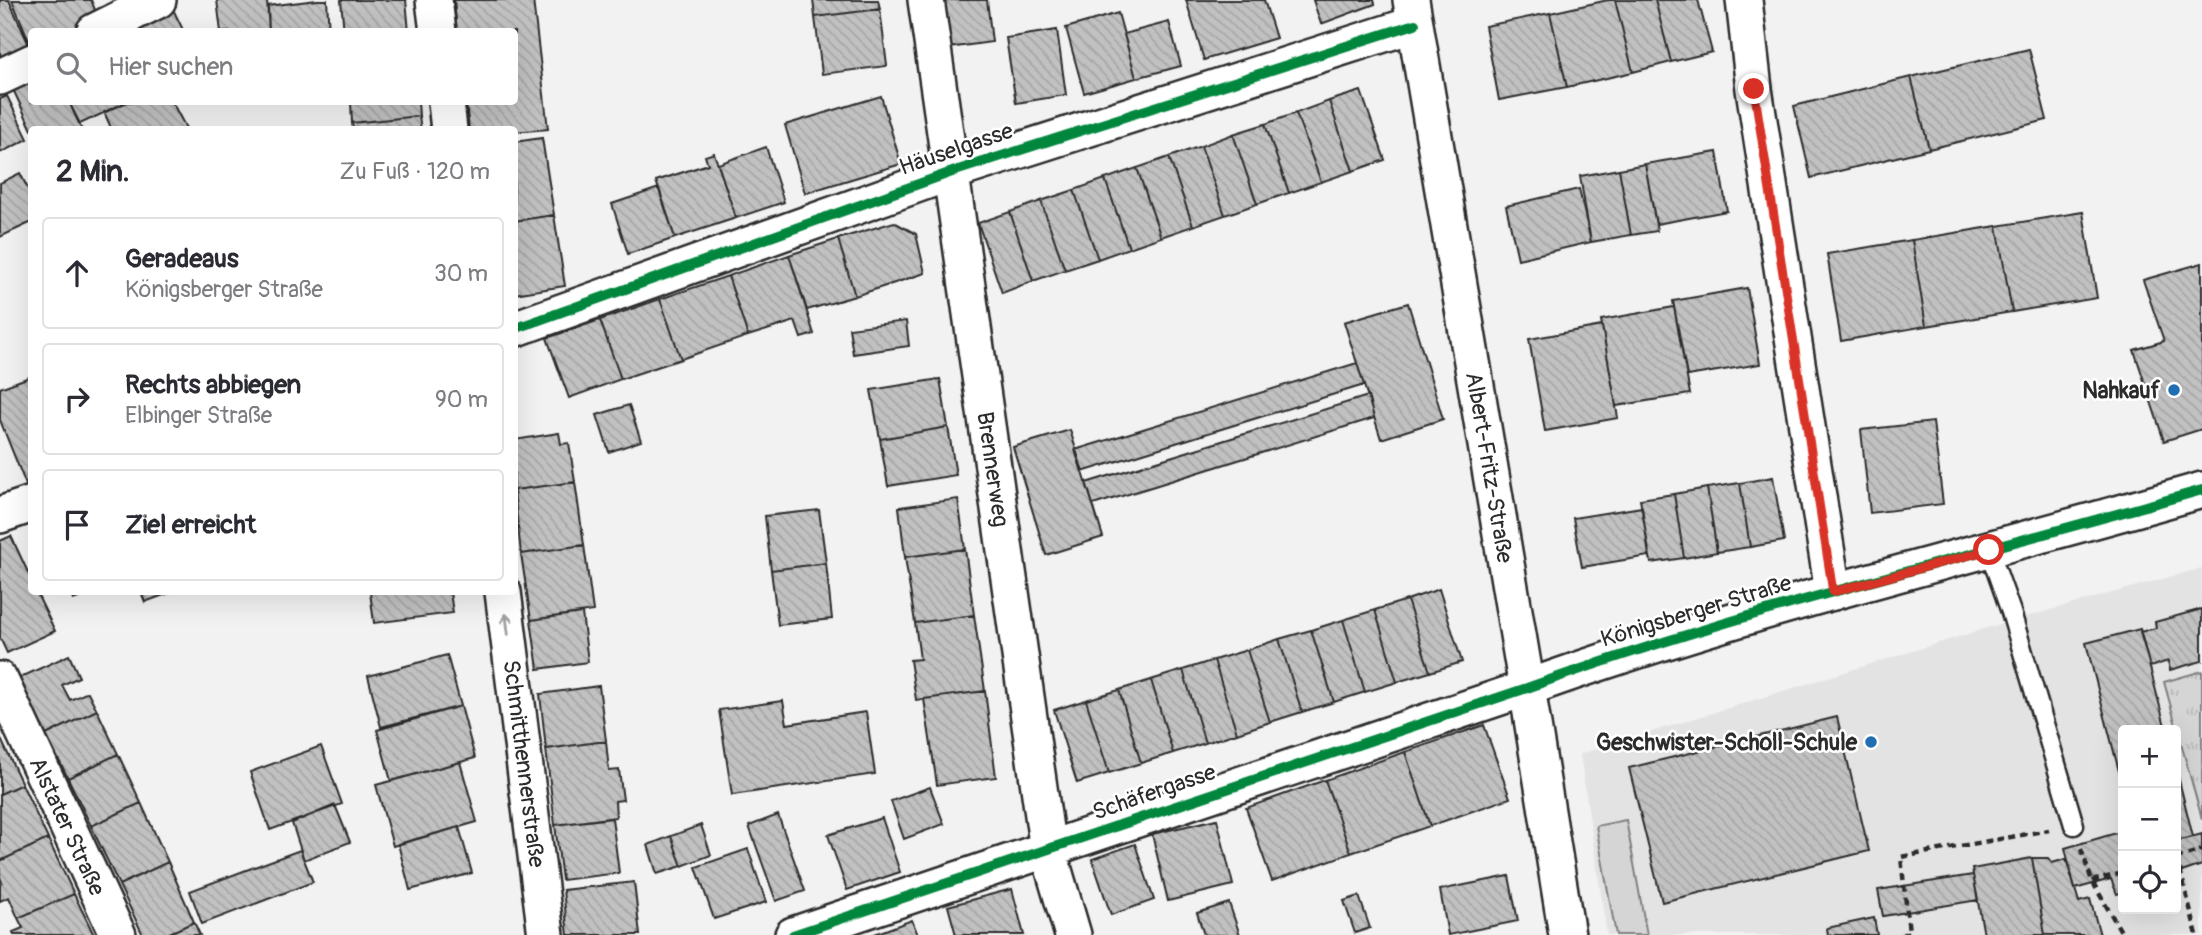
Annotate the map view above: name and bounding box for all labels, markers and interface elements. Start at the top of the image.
search box [28,28,518,105]
icon: search [52,48,90,86]
text: Hier suchen [108,51,233,83]
route end [1738,73,1769,104]
street label: Häuselgasse [895,116,1017,182]
text: 2 Min. [56,153,129,190]
text: Zu Fuß · 120 m [339,157,490,186]
text: Geradeaus [125,243,239,275]
icon: ahead [58,254,96,292]
text: 30 m [434,259,488,288]
text: Königsberger Straße [125,275,323,304]
text: Rechts abbiegen [125,369,301,401]
street label: Albert-Fritz-Straße [1459,370,1520,566]
place label: Nahkauf [2082,376,2161,405]
icon: right [58,380,96,418]
marker: Nahkauf [2166,382,2182,398]
text: 90 m [435,385,488,414]
text: Elbinger Straße [125,401,272,430]
street label: Brennerweg [971,410,1016,529]
icon: arrive [58,506,96,544]
text: Ziel erreicht [125,509,256,541]
route start [1973,534,2004,565]
street label: Königsberger Straße [1597,568,1795,654]
one-way arrow [501,613,514,636]
street label: Schmitthennerstraße [497,658,552,870]
map controls [2118,725,2181,914]
button: + [2118,725,2181,788]
place label: Geschwister-Scholl-Schule [1596,728,1858,757]
marker: Geschwister-Scholl-Schule [1863,734,1879,750]
street label: Alstater Straße [23,752,112,901]
street label: Schäfergasse [1089,757,1220,827]
button: − [2118,788,2181,851]
button: locate [2118,851,2181,914]

